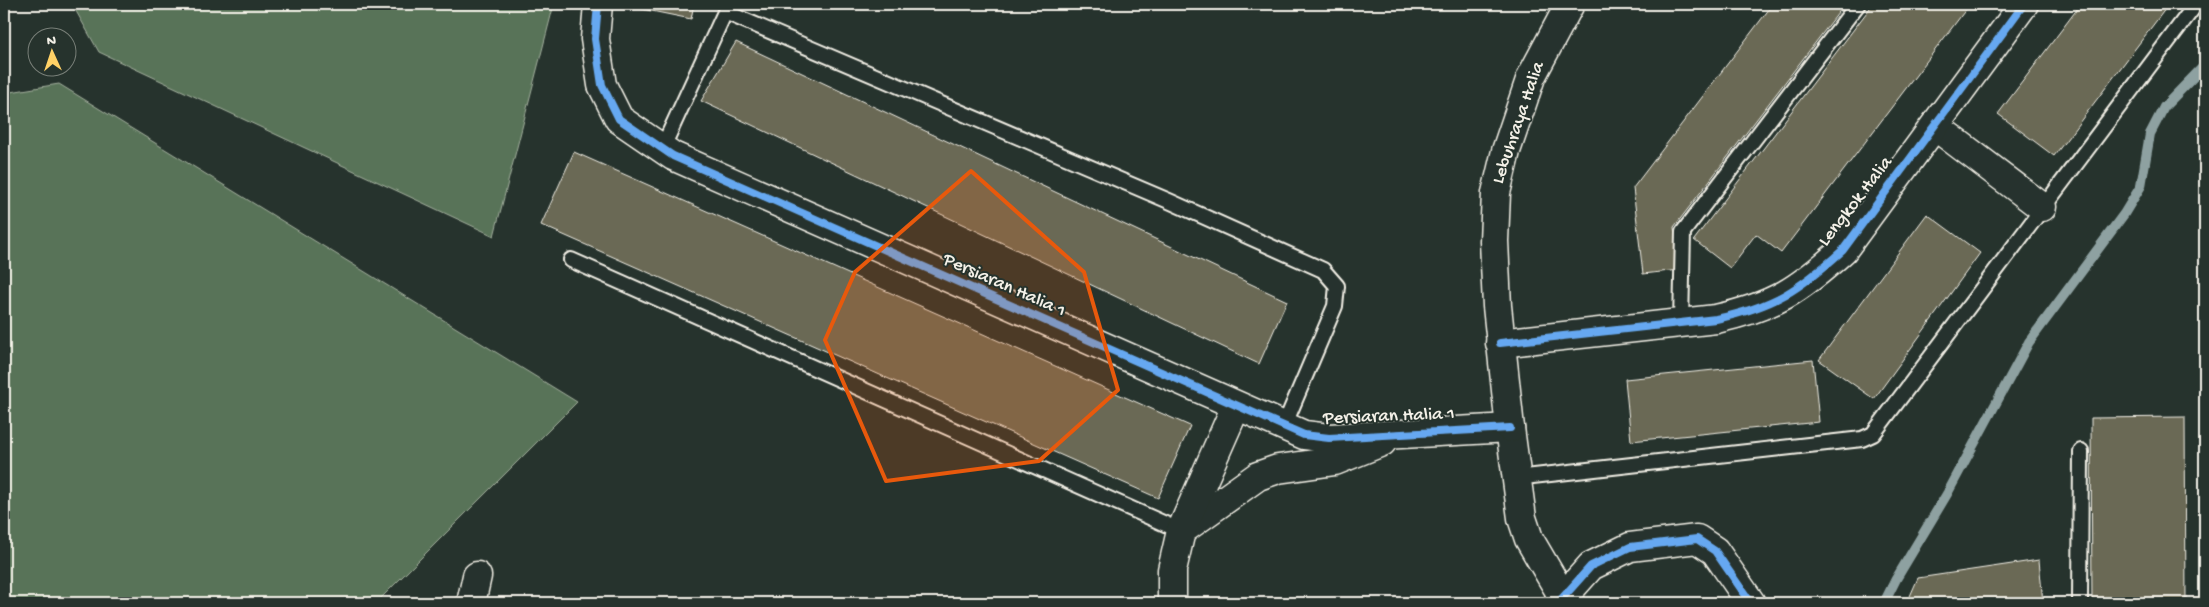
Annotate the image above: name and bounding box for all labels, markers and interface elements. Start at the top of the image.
north arrow [28,28,78,78]
text: N [46,33,56,50]
street label: Lebuhraya Halia [1487,57,1551,187]
street label: Lengkok Halia [1814,151,1899,252]
street label: Persiaran Halia 1 [938,248,1069,323]
street label: Persiaran Halia 1 [1322,403,1455,431]

